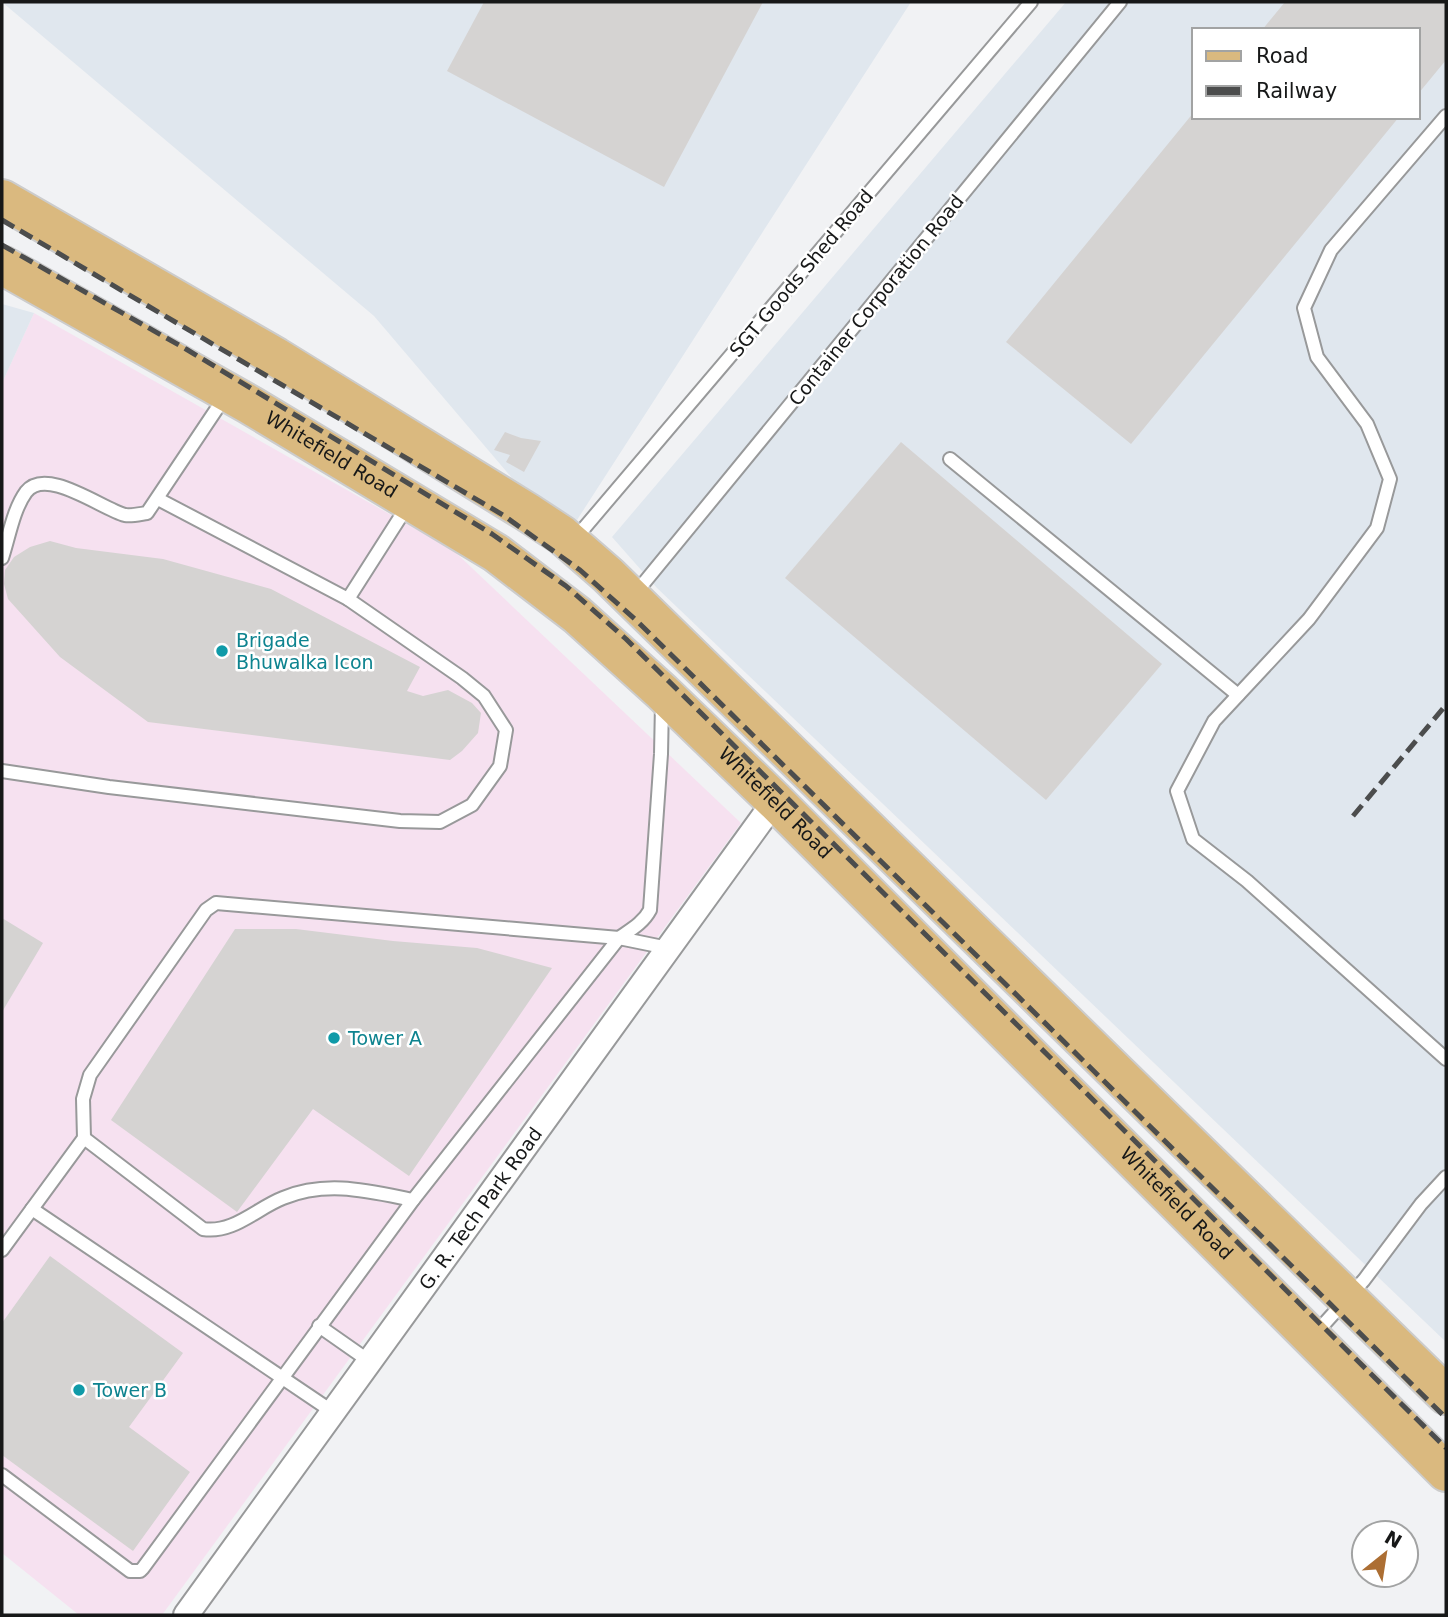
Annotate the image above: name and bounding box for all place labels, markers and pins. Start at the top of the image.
place label: Brigade Bhuwalka Icon [236,629,374,673]
marker: Brigade Bhuwalka Icon [214,643,230,659]
place label: Tower A [347,1027,422,1049]
marker: Tower A [326,1030,342,1046]
place label: Tower B [92,1379,167,1401]
marker: Tower B [71,1382,87,1398]

